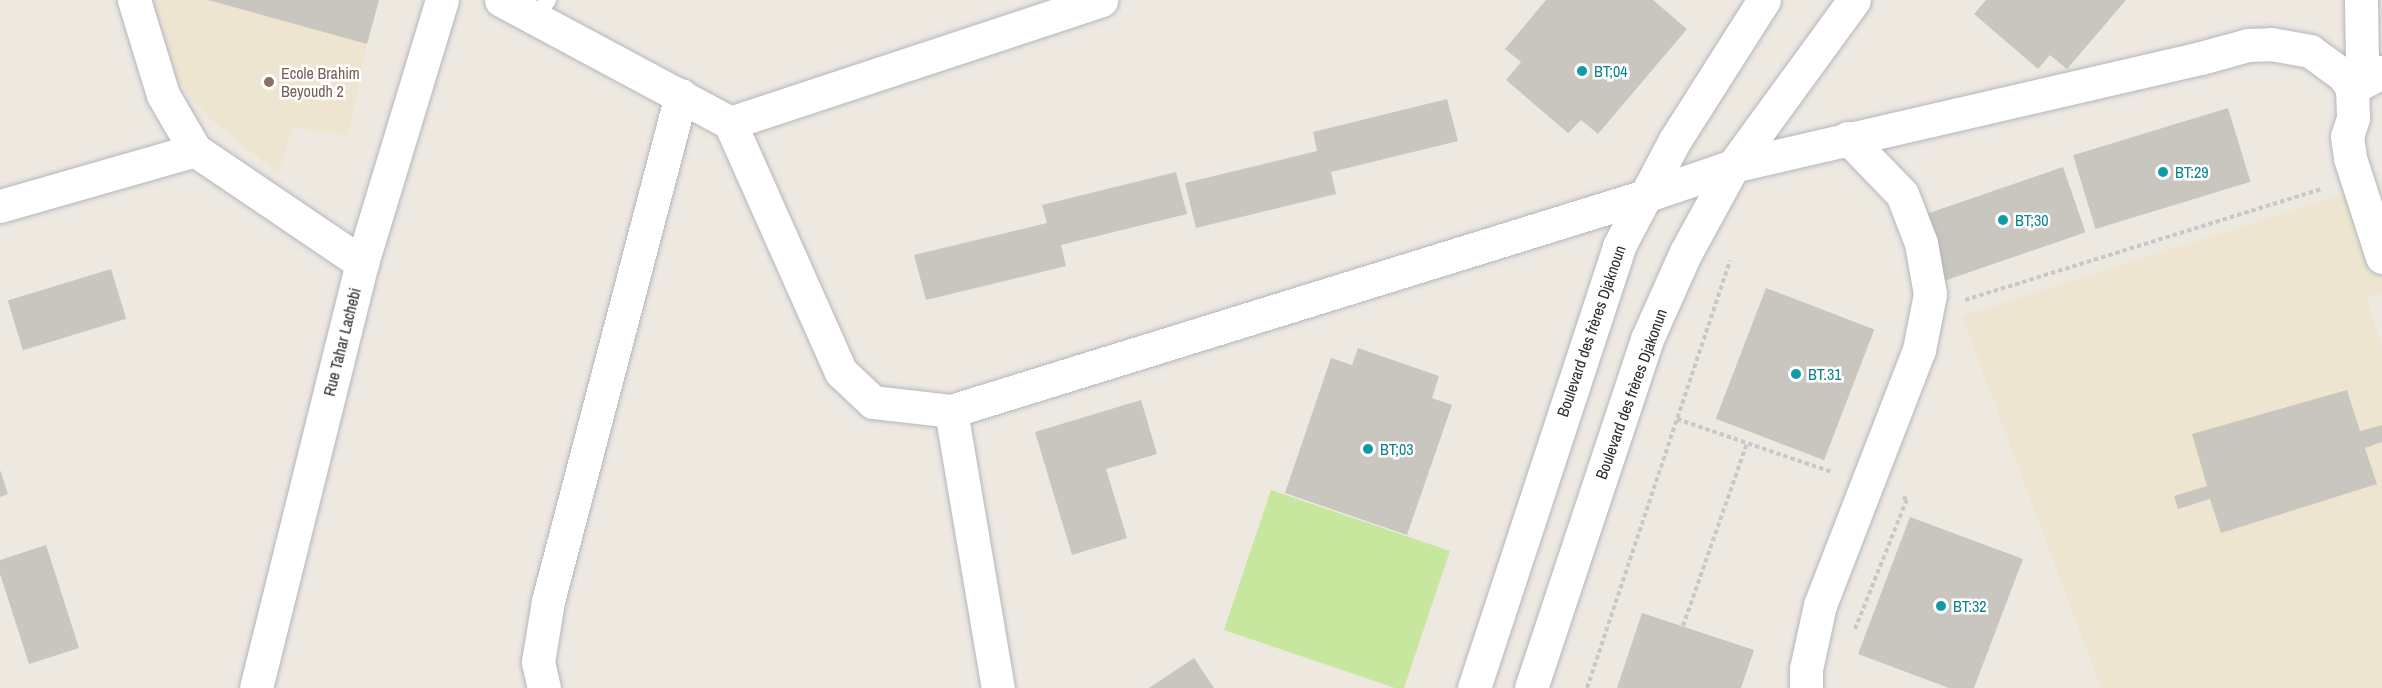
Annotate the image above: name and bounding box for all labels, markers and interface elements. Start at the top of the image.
place label: BT;04 [1594,61,1628,81]
place label: Ecole Brahim Beyoudh 2 [281,63,360,101]
marker: BT;04 [1575,64,1589,78]
marker: Ecole Brahim Beyoudh 2 [262,75,276,89]
place label: BT:29 [2175,162,2209,182]
marker: BT:29 [2156,165,2170,179]
place label: BT;30 [2015,210,2049,230]
marker: BT;30 [1996,213,2010,227]
street label: Boulevard des frères Djaknoun [1553,243,1629,419]
street label: Rue Tahar Lachebi [319,286,365,398]
street label: Boulevard des frères Djakonun [1591,306,1671,482]
place label: BT.31 [1808,364,1842,384]
marker: BT.31 [1789,367,1803,381]
place label: BT;03 [1380,439,1414,459]
marker: BT;03 [1361,442,1375,456]
place label: BT:32 [1953,596,1987,616]
marker: BT:32 [1934,599,1948,613]

